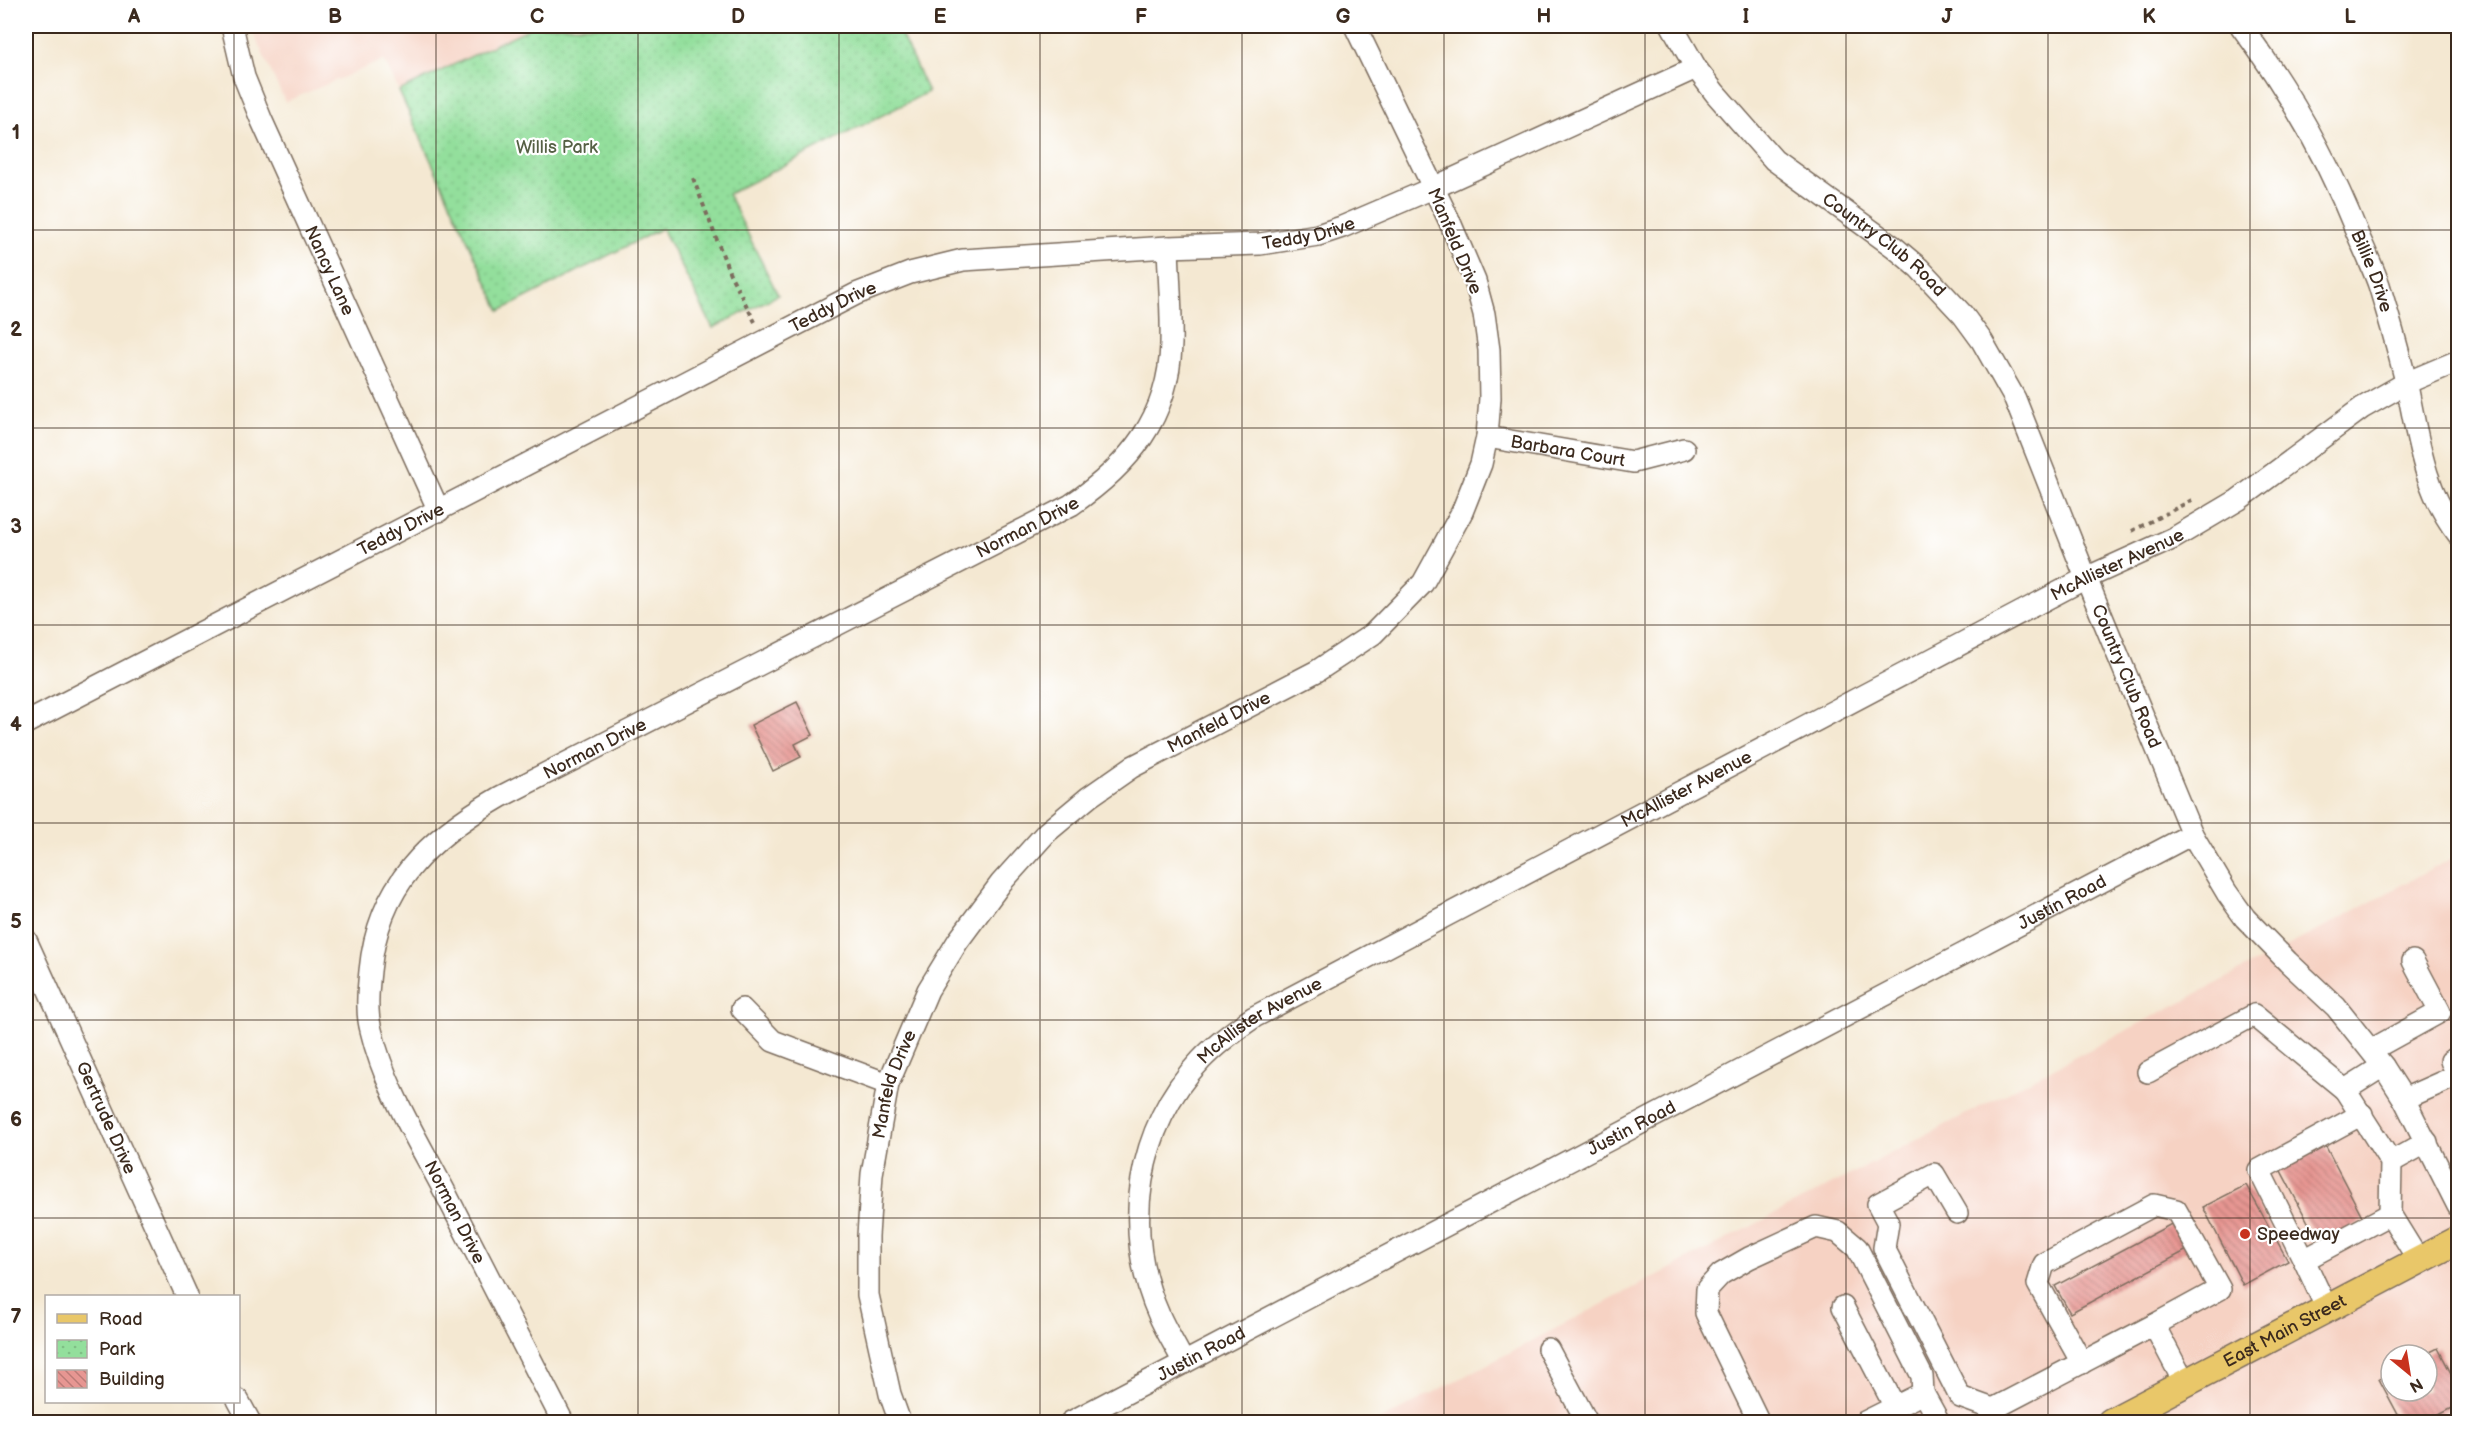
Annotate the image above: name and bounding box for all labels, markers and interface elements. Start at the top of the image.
text: A [127,5,141,29]
text: B [328,5,342,29]
text: C [530,5,544,29]
text: D [731,5,745,29]
text: E [934,5,947,29]
text: F [1135,5,1147,29]
text: G [1336,5,1351,29]
text: H [1537,5,1551,29]
text: I [1743,5,1749,29]
text: J [1942,5,1954,29]
text: K [2142,5,2156,29]
text: L [2344,5,2356,29]
text: 1 [12,121,20,145]
park label: Willis Park [516,137,598,158]
street label: Manfeld Drive [1423,185,1486,298]
street label: Country Club Road [1818,188,1950,301]
street label: Teddy Drive [1261,213,1359,254]
street label: Nancy Lane [300,223,359,319]
street label: Billie Drive [2346,227,2397,315]
street label: Teddy Drive [786,277,880,338]
text: 2 [10,318,22,342]
street label: Barbara Court [1509,431,1627,472]
street label: Norman Drive [973,492,1084,563]
street label: Teddy Drive [354,499,448,561]
text: 3 [10,515,22,539]
street label: McAllister Avenue [2047,524,2188,606]
street label: Country Club Road [2087,601,2165,751]
street label: Manfeld Drive [1164,687,1274,758]
text: 4 [10,713,22,737]
street label: Norman Drive [540,714,650,784]
street label: McAllister Avenue [1618,746,1756,832]
street label: Justin Road [2014,871,2110,934]
text: 5 [10,910,22,934]
street label: McAllister Avenue [1193,973,1326,1069]
street label: Manfeld Drive [868,1027,921,1140]
street label: Gertrude Drive [71,1058,141,1178]
street label: Justin Road [1584,1097,1679,1160]
text: 6 [10,1108,22,1132]
street label: Norman Drive [420,1157,490,1267]
place label: Speedway [2257,1224,2340,1245]
marker: Speedway [2238,1227,2252,1241]
street label: East Main Street [2220,1290,2350,1372]
legend [45,1295,240,1403]
text: 7 [10,1305,22,1329]
text: Road [99,1309,143,1330]
street label: Justin Road [1154,1322,1249,1386]
text: Park [99,1339,135,1360]
north arrow [2379,1343,2439,1403]
text: Building [99,1369,165,1390]
text: N [2406,1373,2426,1396]

